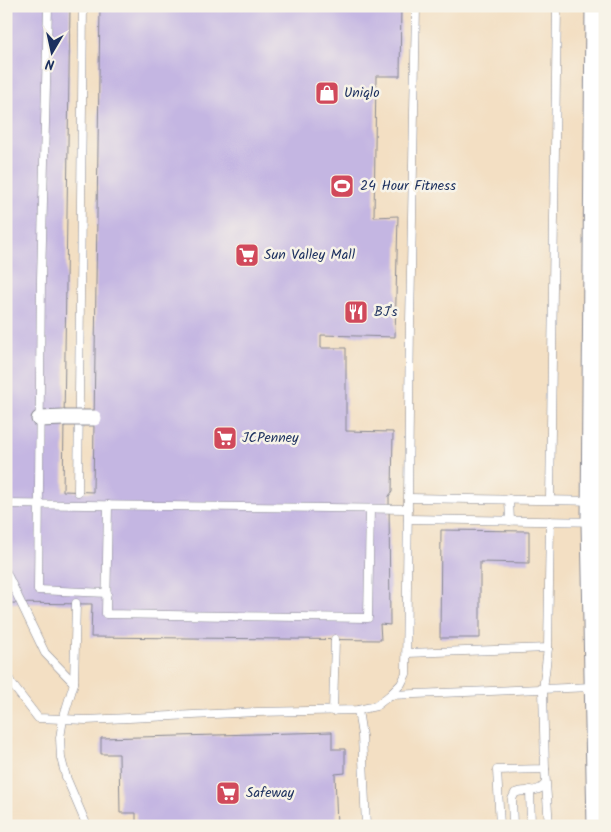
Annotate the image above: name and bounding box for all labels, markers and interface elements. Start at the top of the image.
north arrow [28,28,78,78]
text: N [44,52,56,75]
shop icon: Uniqlo [314,80,340,106]
place label: Uniqlo [344,82,380,104]
sports icon: 24 Hour Fitness [329,173,355,199]
place label: 24 Hour Fitness [360,175,456,197]
supermarket icon: Sun Valley Mall [234,242,260,268]
place label: Sun Valley Mall [264,244,356,266]
restaurant icon: BJ's [343,299,369,325]
place label: BJ's [374,301,397,323]
supermarket icon: JCPenney [212,425,238,451]
place label: JCPenney [242,427,299,449]
supermarket icon: Safeway [215,780,241,806]
place label: Safeway [246,782,295,804]

